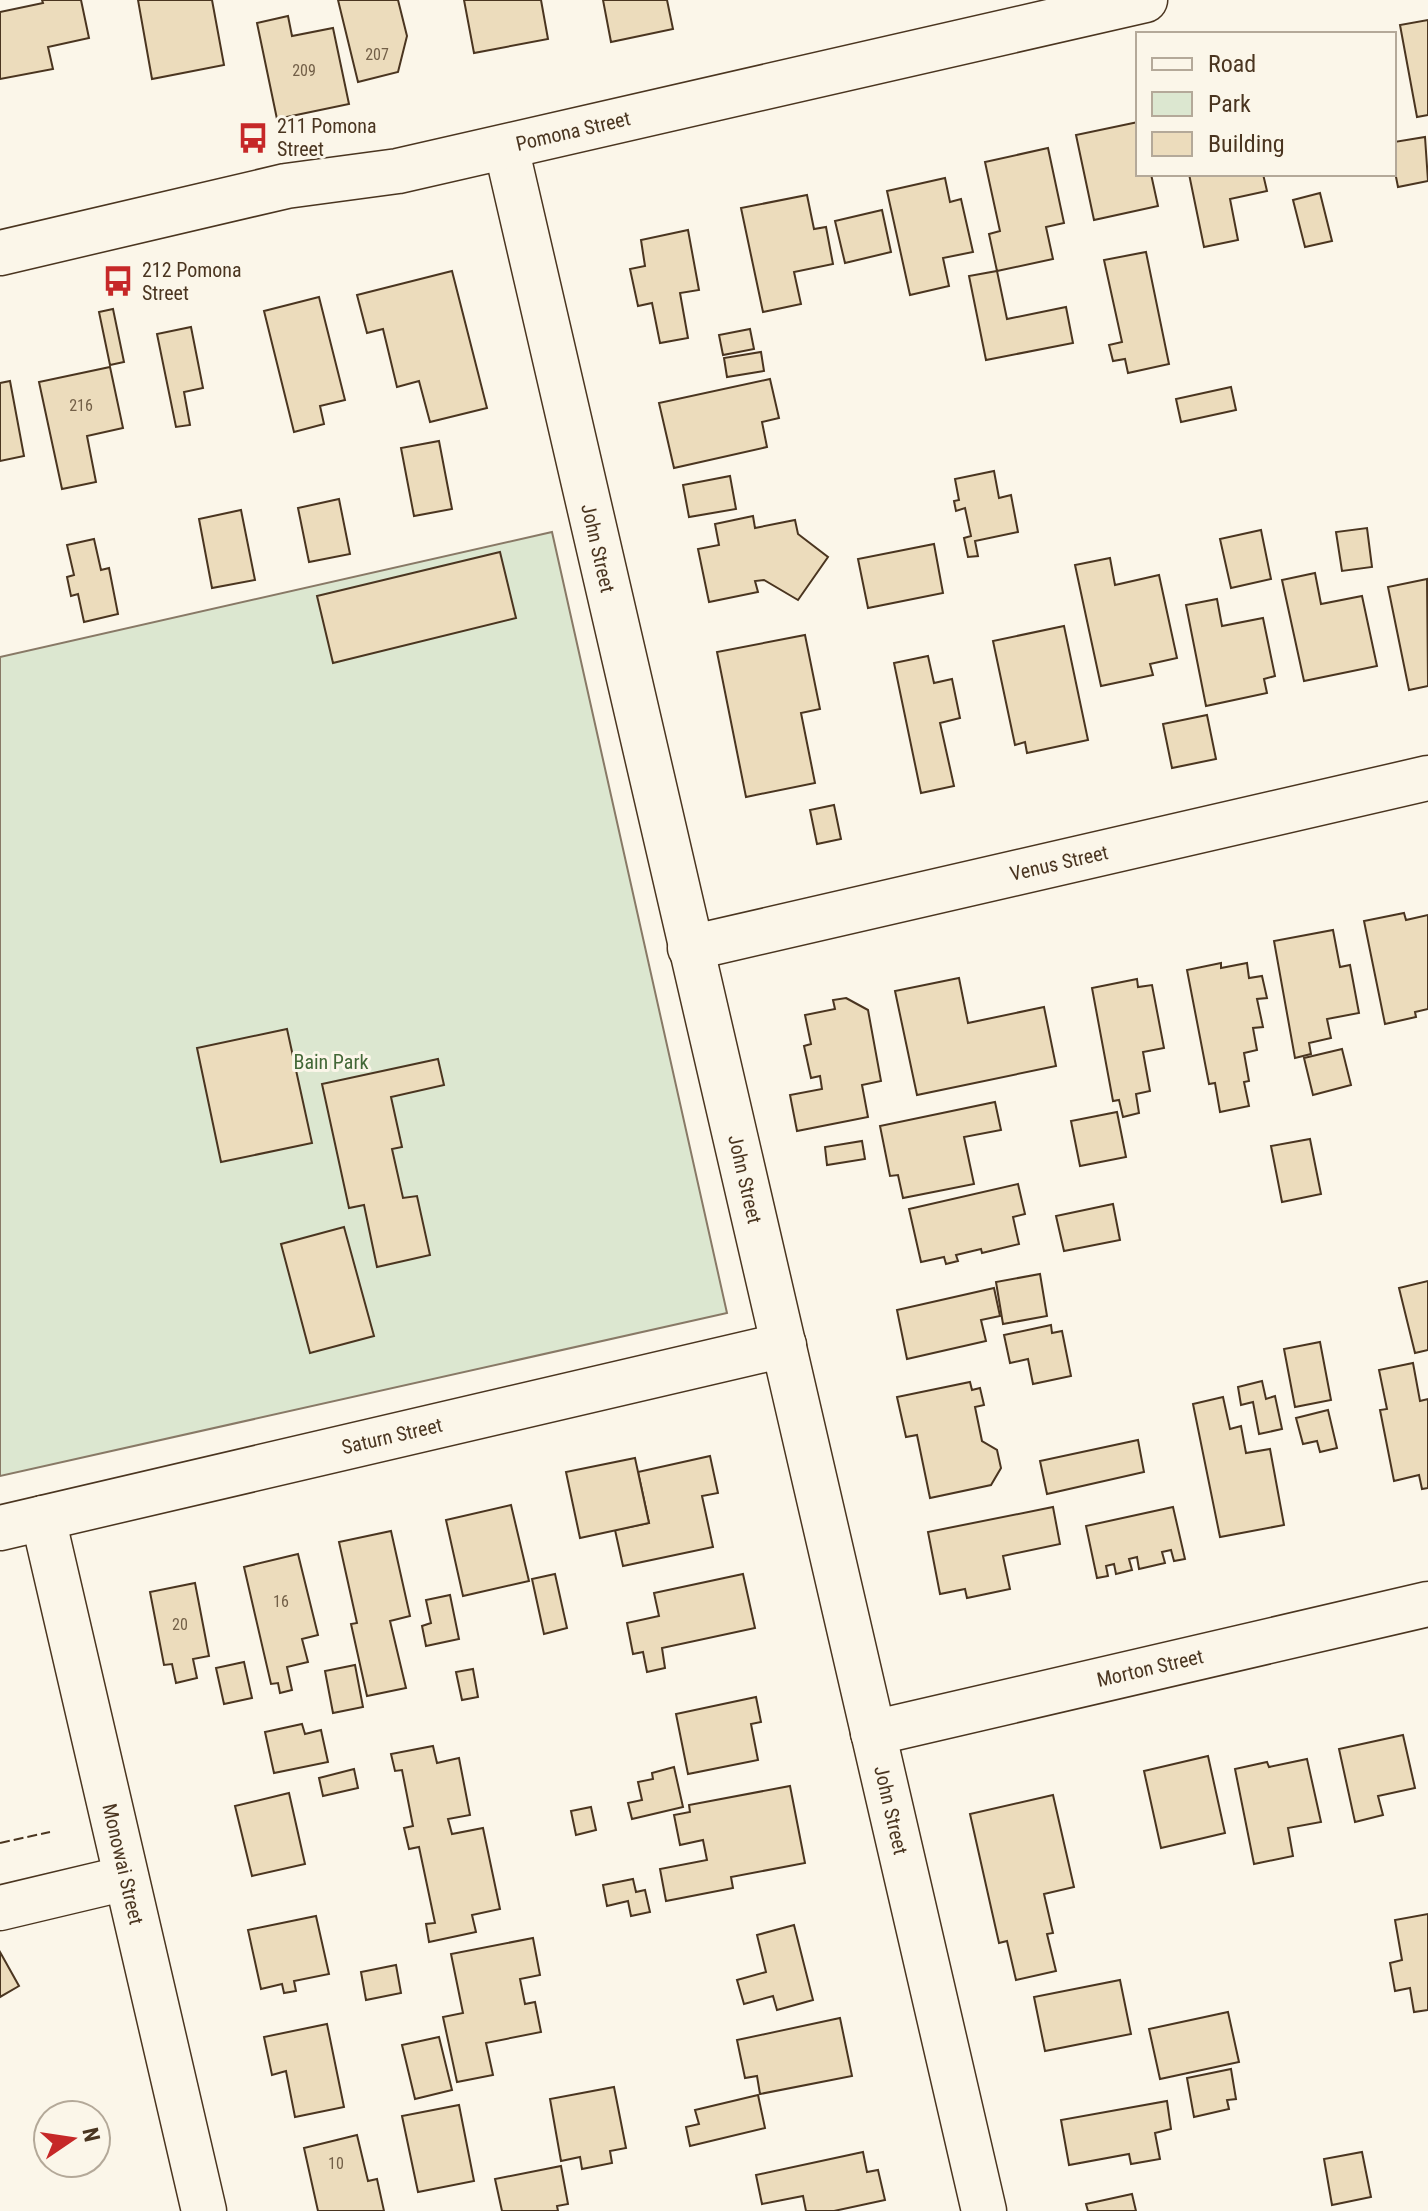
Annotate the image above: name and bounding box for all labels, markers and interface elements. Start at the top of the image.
legend [1136,32,1396,176]
house number: 207 [365,45,389,64]
text: Road [1208,50,1256,78]
house number: 209 [292,61,316,80]
text: Park [1208,90,1251,118]
street label: Pomona Street [513,106,633,156]
place label: 211 Pomona Street [277,114,377,161]
bus stop icon: 211 Pomona Street [236,121,270,155]
text: Building [1208,130,1285,158]
place label: 212 Pomona Street [142,258,242,305]
bus stop icon: 212 Pomona Street [101,264,135,298]
house number: 216 [69,396,93,415]
street label: John Street [576,501,620,595]
street label: Venus Street [1008,840,1111,886]
park label: Bain Park [293,1050,369,1074]
street label: John Street [723,1132,767,1226]
street label: Saturn Street [339,1413,445,1459]
house number: 16 [273,1592,289,1611]
house number: 20 [172,1615,188,1634]
street label: Morton Street [1094,1644,1206,1692]
street label: John Street [869,1763,913,1857]
street label: Monowai Street [97,1801,149,1927]
north arrow [32,2099,112,2179]
text: N [77,2125,105,2144]
house number: 10 [328,2154,344,2173]

